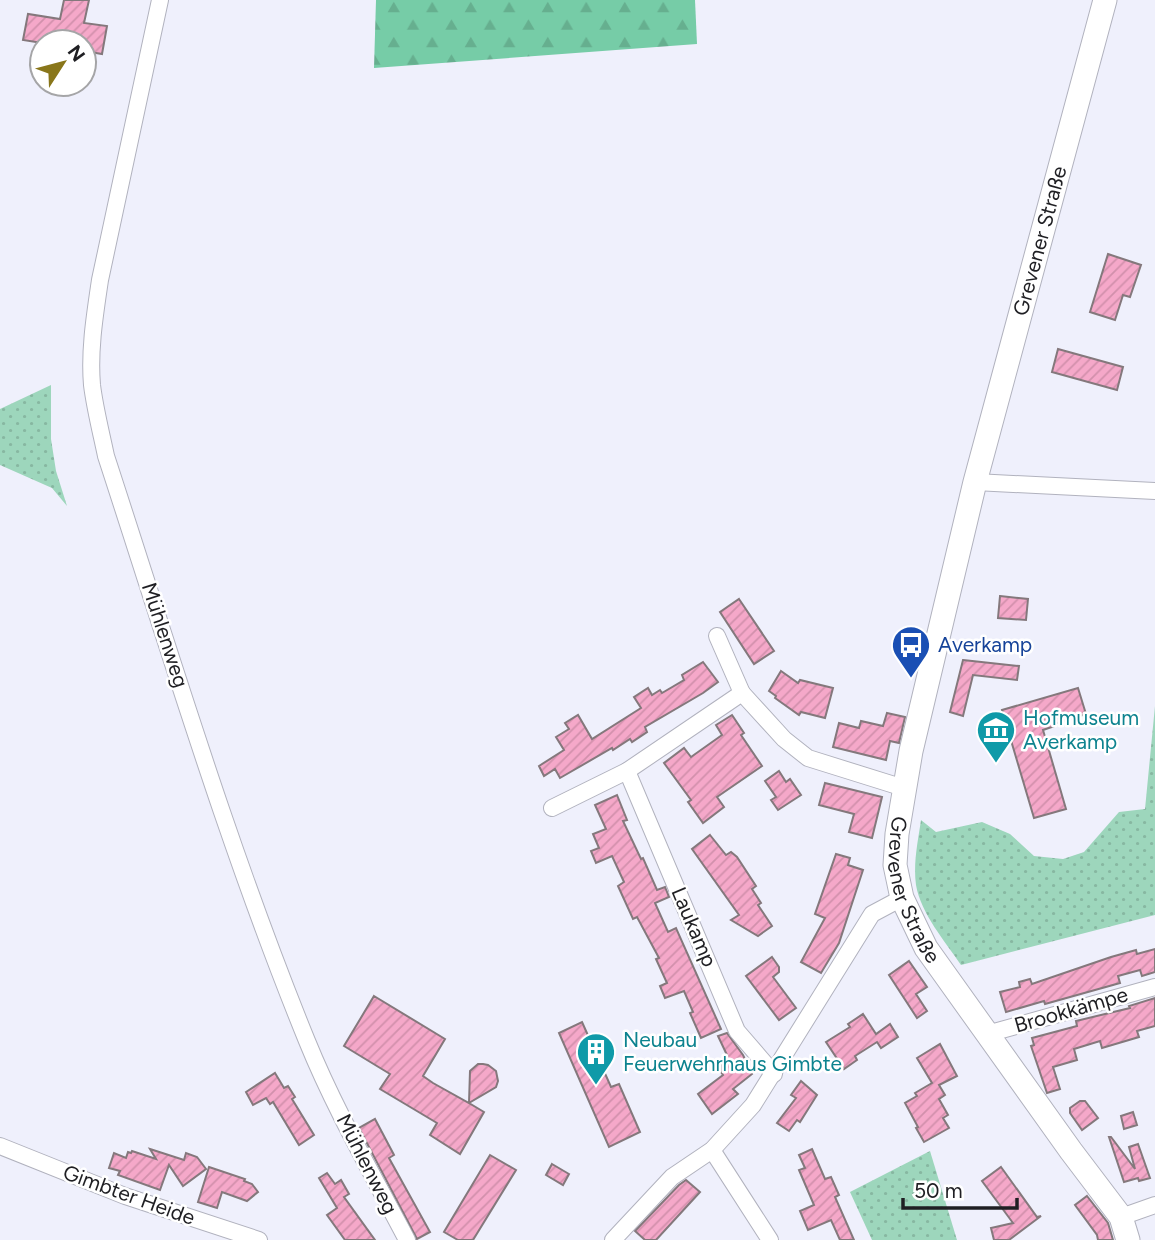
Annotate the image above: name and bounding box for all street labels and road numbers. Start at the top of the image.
street label: Grevener Straße [1008,163,1071,318]
street label: Mühlenweg [137,579,194,690]
street label: Grevener Straße [882,814,946,968]
street label: Laukamp [666,883,722,970]
street label: Brookkämpe [1011,981,1131,1038]
street label: Mühlenweg [332,1110,403,1218]
street label: Gimbter Heide [60,1159,199,1230]

